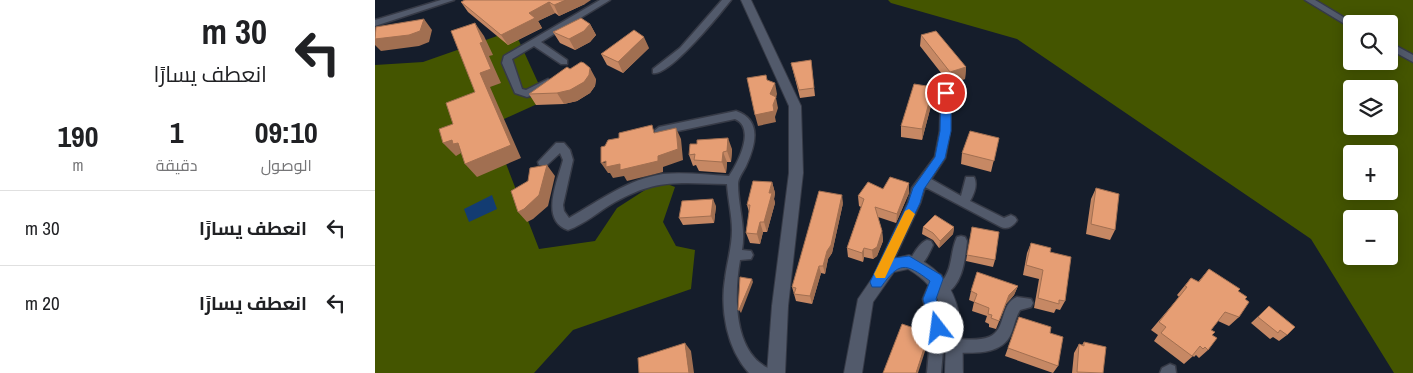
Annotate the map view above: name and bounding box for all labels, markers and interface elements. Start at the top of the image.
text: 30 m [202,8,267,55]
map controls [1343,15,1398,265]
button: search [1343,15,1398,70]
icon: left [285,20,350,85]
text: انعطف يسارًا [154,59,267,89]
pin [925,72,967,114]
icon: arrive [932,79,960,107]
button: layers [1343,80,1398,135]
text: 1 [170,112,183,152]
text: 09:10 [255,112,318,152]
text: 190 [57,116,98,156]
button: + [1343,145,1398,200]
text: m [72,154,83,176]
text: دقيقة [156,154,197,176]
text: الوصول [261,154,312,176]
button: − [1343,210,1398,265]
icon: left [322,214,350,242]
text: 30 m [25,215,60,241]
text: انعطف يسارًا [199,215,307,241]
icon: left [322,289,350,317]
text: 20 m [25,290,60,316]
text: انعطف يسارًا [199,290,307,316]
position arrow [911,301,963,353]

